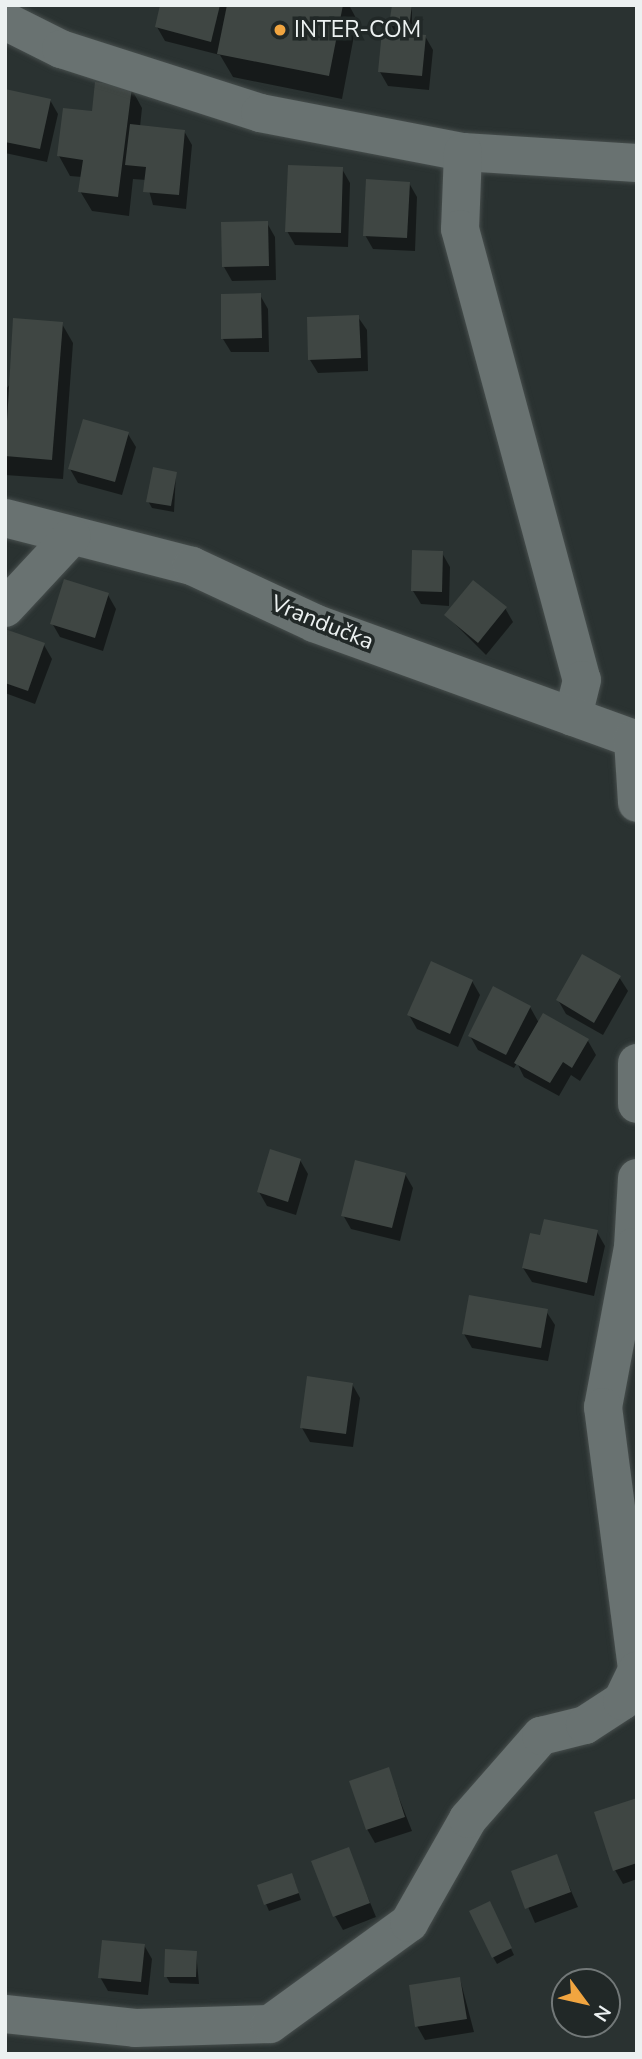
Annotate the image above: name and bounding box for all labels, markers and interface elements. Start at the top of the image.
place label: INTER-COM [294,16,421,44]
marker: INTER-COM [272,22,288,38]
street label: Vrandučka [267,590,377,656]
north arrow [551,1968,621,2038]
text: N [587,2000,617,2026]

